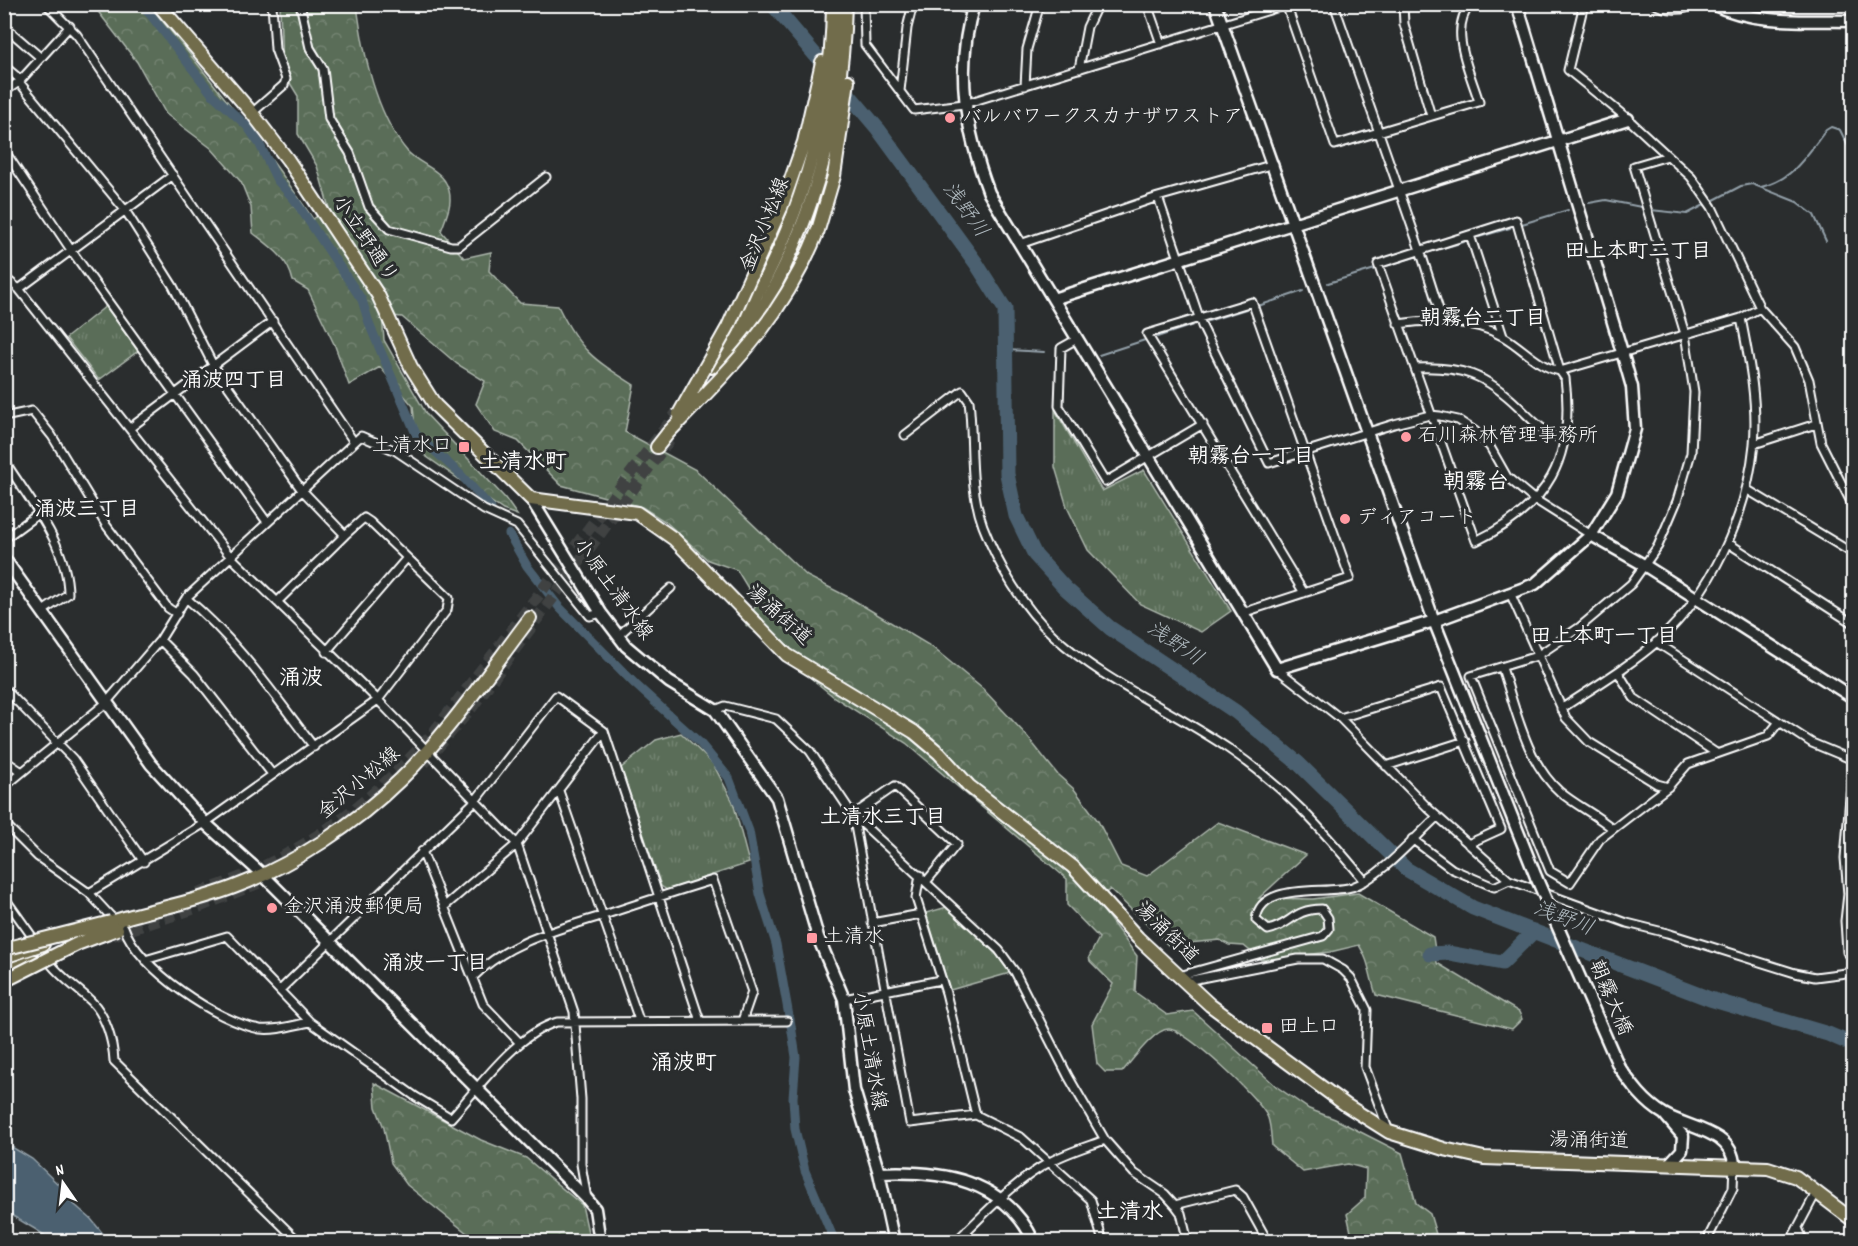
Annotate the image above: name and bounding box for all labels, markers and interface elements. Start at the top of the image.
place label: バルバワークスカナザワストア [962,104,1243,132]
marker: バルバワークスカナザワストア [943,111,957,125]
street label: 金沢小松線 [734,173,798,277]
water label: 浅野川 [933,177,995,245]
street label: 小立野通り [324,191,404,289]
district label: 田上本町二丁目 [1565,238,1712,268]
district label: 朝霧台二丁目 [1420,305,1546,335]
district label: 涌波四丁目 [182,367,287,397]
place label: 石川森林管理事務所 [1418,423,1598,451]
marker: 石川森林管理事務所 [1399,430,1413,444]
place label: 土清水口 [372,433,452,461]
marker: 土清水口 [457,440,471,454]
district label: 朝霧台一丁目 [1188,443,1314,473]
district label: 土清水町 [479,448,567,479]
district label: 朝霧台 [1443,468,1509,499]
district label: 涌波三丁目 [35,496,140,526]
place label: ディアコート [1357,505,1477,533]
marker: ディアコート [1338,512,1352,526]
street label: 小原土清水線 [565,533,659,647]
street label: 湯涌街道 [739,579,817,653]
water label: 浅野川 [1139,615,1209,675]
district label: 田上本町一丁目 [1531,623,1678,653]
district label: 涌波 [279,664,323,695]
street label: 金沢小松線 [313,741,407,827]
district label: 土清水三丁目 [820,804,946,834]
place label: 金沢涌波郵便局 [284,894,424,922]
water label: 浅野川 [1528,895,1598,945]
street label: 湯涌街道 [1128,896,1204,972]
marker: 金沢涌波郵便局 [265,901,279,915]
place label: 土清水 [824,924,884,952]
marker: 土清水 [805,931,819,945]
district label: 涌波一丁目 [383,950,488,980]
street label: 朝霧大橋 [1580,956,1638,1040]
street label: 小原土清水線 [844,989,892,1113]
place label: 田上口 [1279,1014,1339,1042]
marker: 田上口 [1260,1021,1274,1035]
district label: 涌波町 [651,1049,717,1080]
street label: 湯涌街道 [1549,1127,1629,1157]
north arrow [33,1153,93,1213]
text: N [53,1159,67,1183]
district label: 土清水 [1097,1198,1163,1229]

